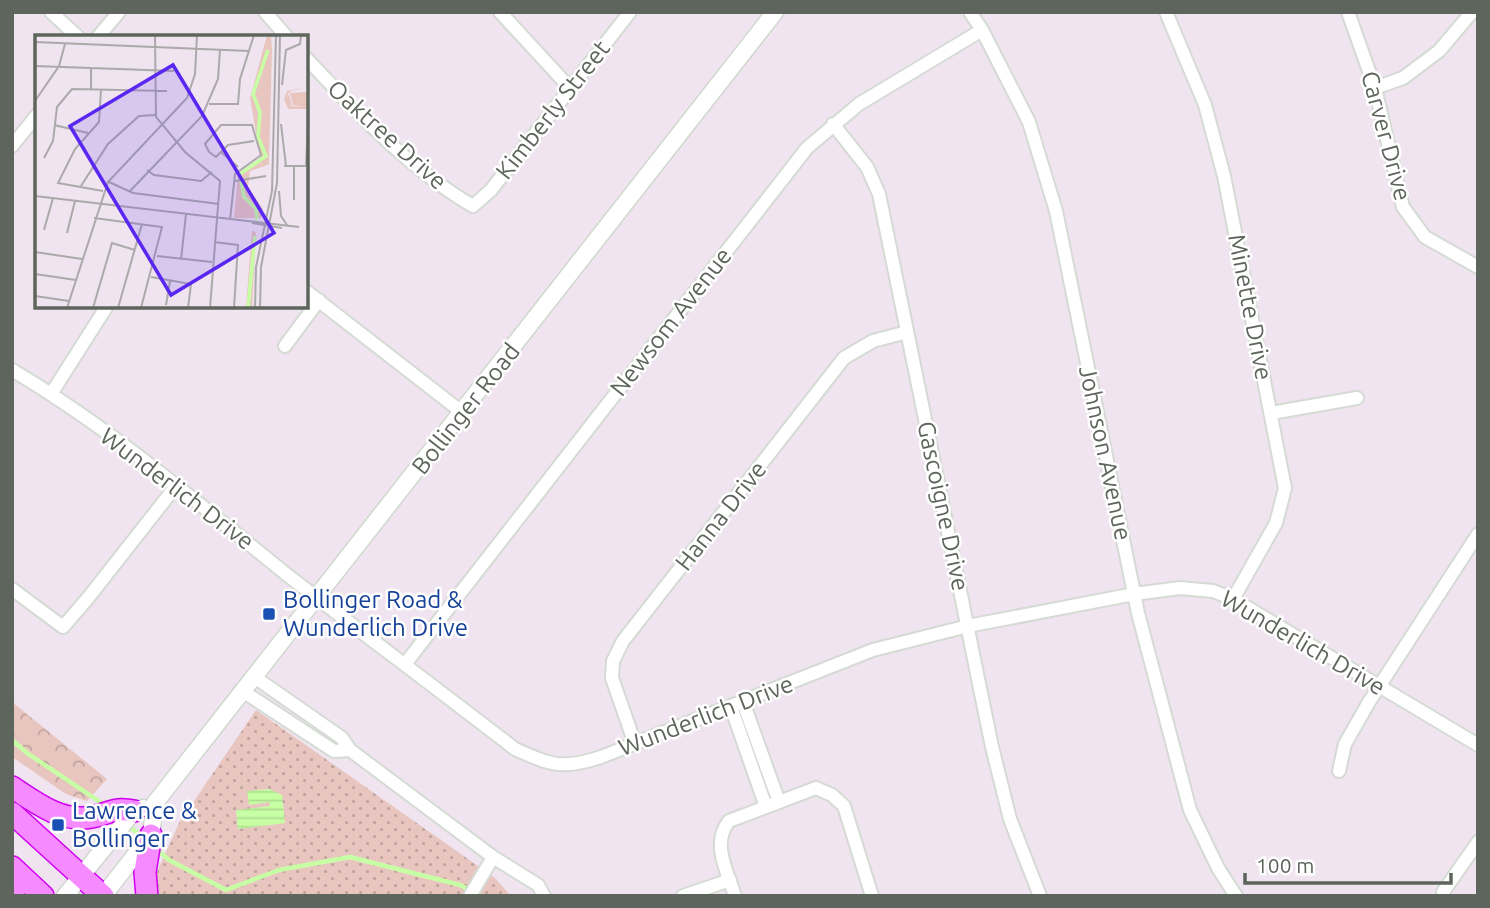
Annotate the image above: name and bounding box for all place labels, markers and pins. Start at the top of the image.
place label: Bollinger Road & Wunderlich Drive [283,586,468,641]
marker: Bollinger Road & Wunderlich Drive [261,606,277,622]
place label: Lawrence & Bollinger [72,797,197,852]
marker: Lawrence & Bollinger [50,817,66,833]

